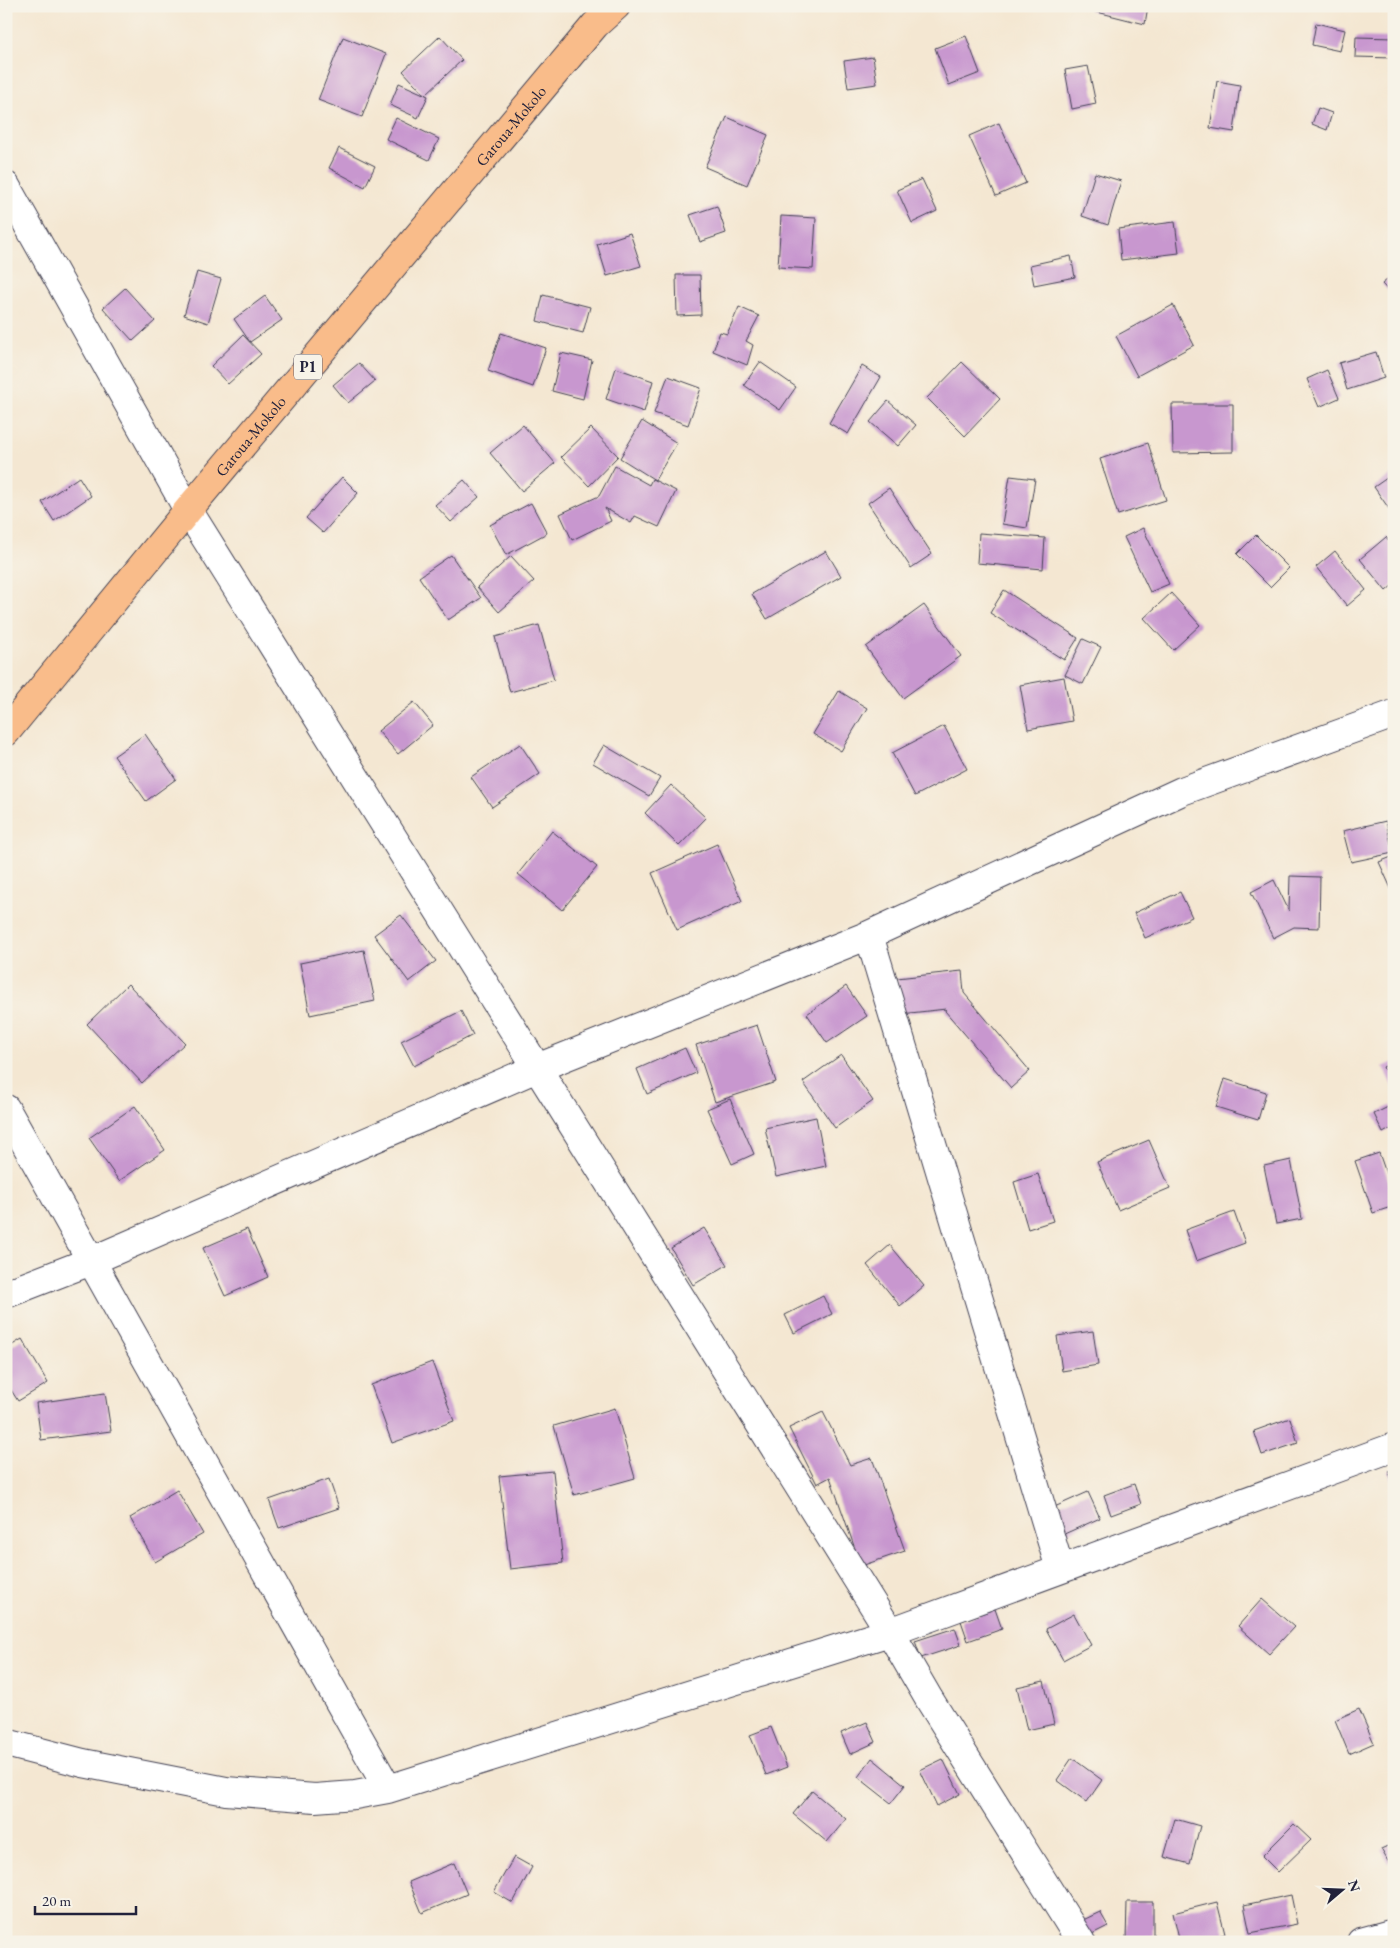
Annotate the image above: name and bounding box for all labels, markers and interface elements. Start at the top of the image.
street label: Garoua-Mokolo [471,81,551,171]
road number: P1 [294,354,322,380]
street label: Garoua-Mokolo [211,391,291,481]
north arrow [1318,1866,1368,1916]
text: N [1344,1877,1365,1895]
scale bar [35,1883,136,1915]
text: 20 m [42,1891,71,1910]

